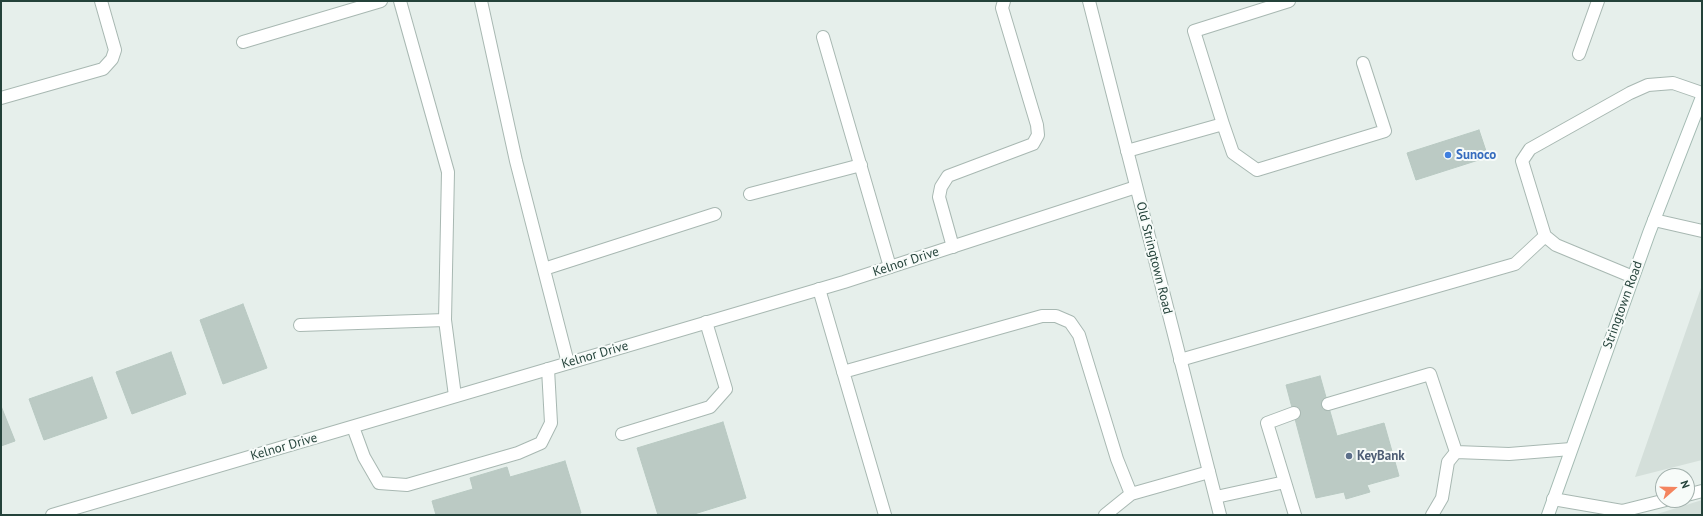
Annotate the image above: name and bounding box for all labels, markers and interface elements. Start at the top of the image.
place label: Sunoco [1456,147,1496,163]
marker: Sunoco [1443,150,1453,160]
street label: Old Stringtown Road [1132,200,1176,316]
street label: Kelnor Drive [871,244,941,280]
street label: Stringtown Road [1600,259,1646,351]
street label: Kelnor Drive [560,338,630,372]
street label: Kelnor Drive [249,430,319,464]
place label: KeyBank [1357,448,1405,464]
marker: KeyBank [1344,451,1354,461]
north arrow [1655,468,1695,508]
text: N [1678,478,1693,490]

